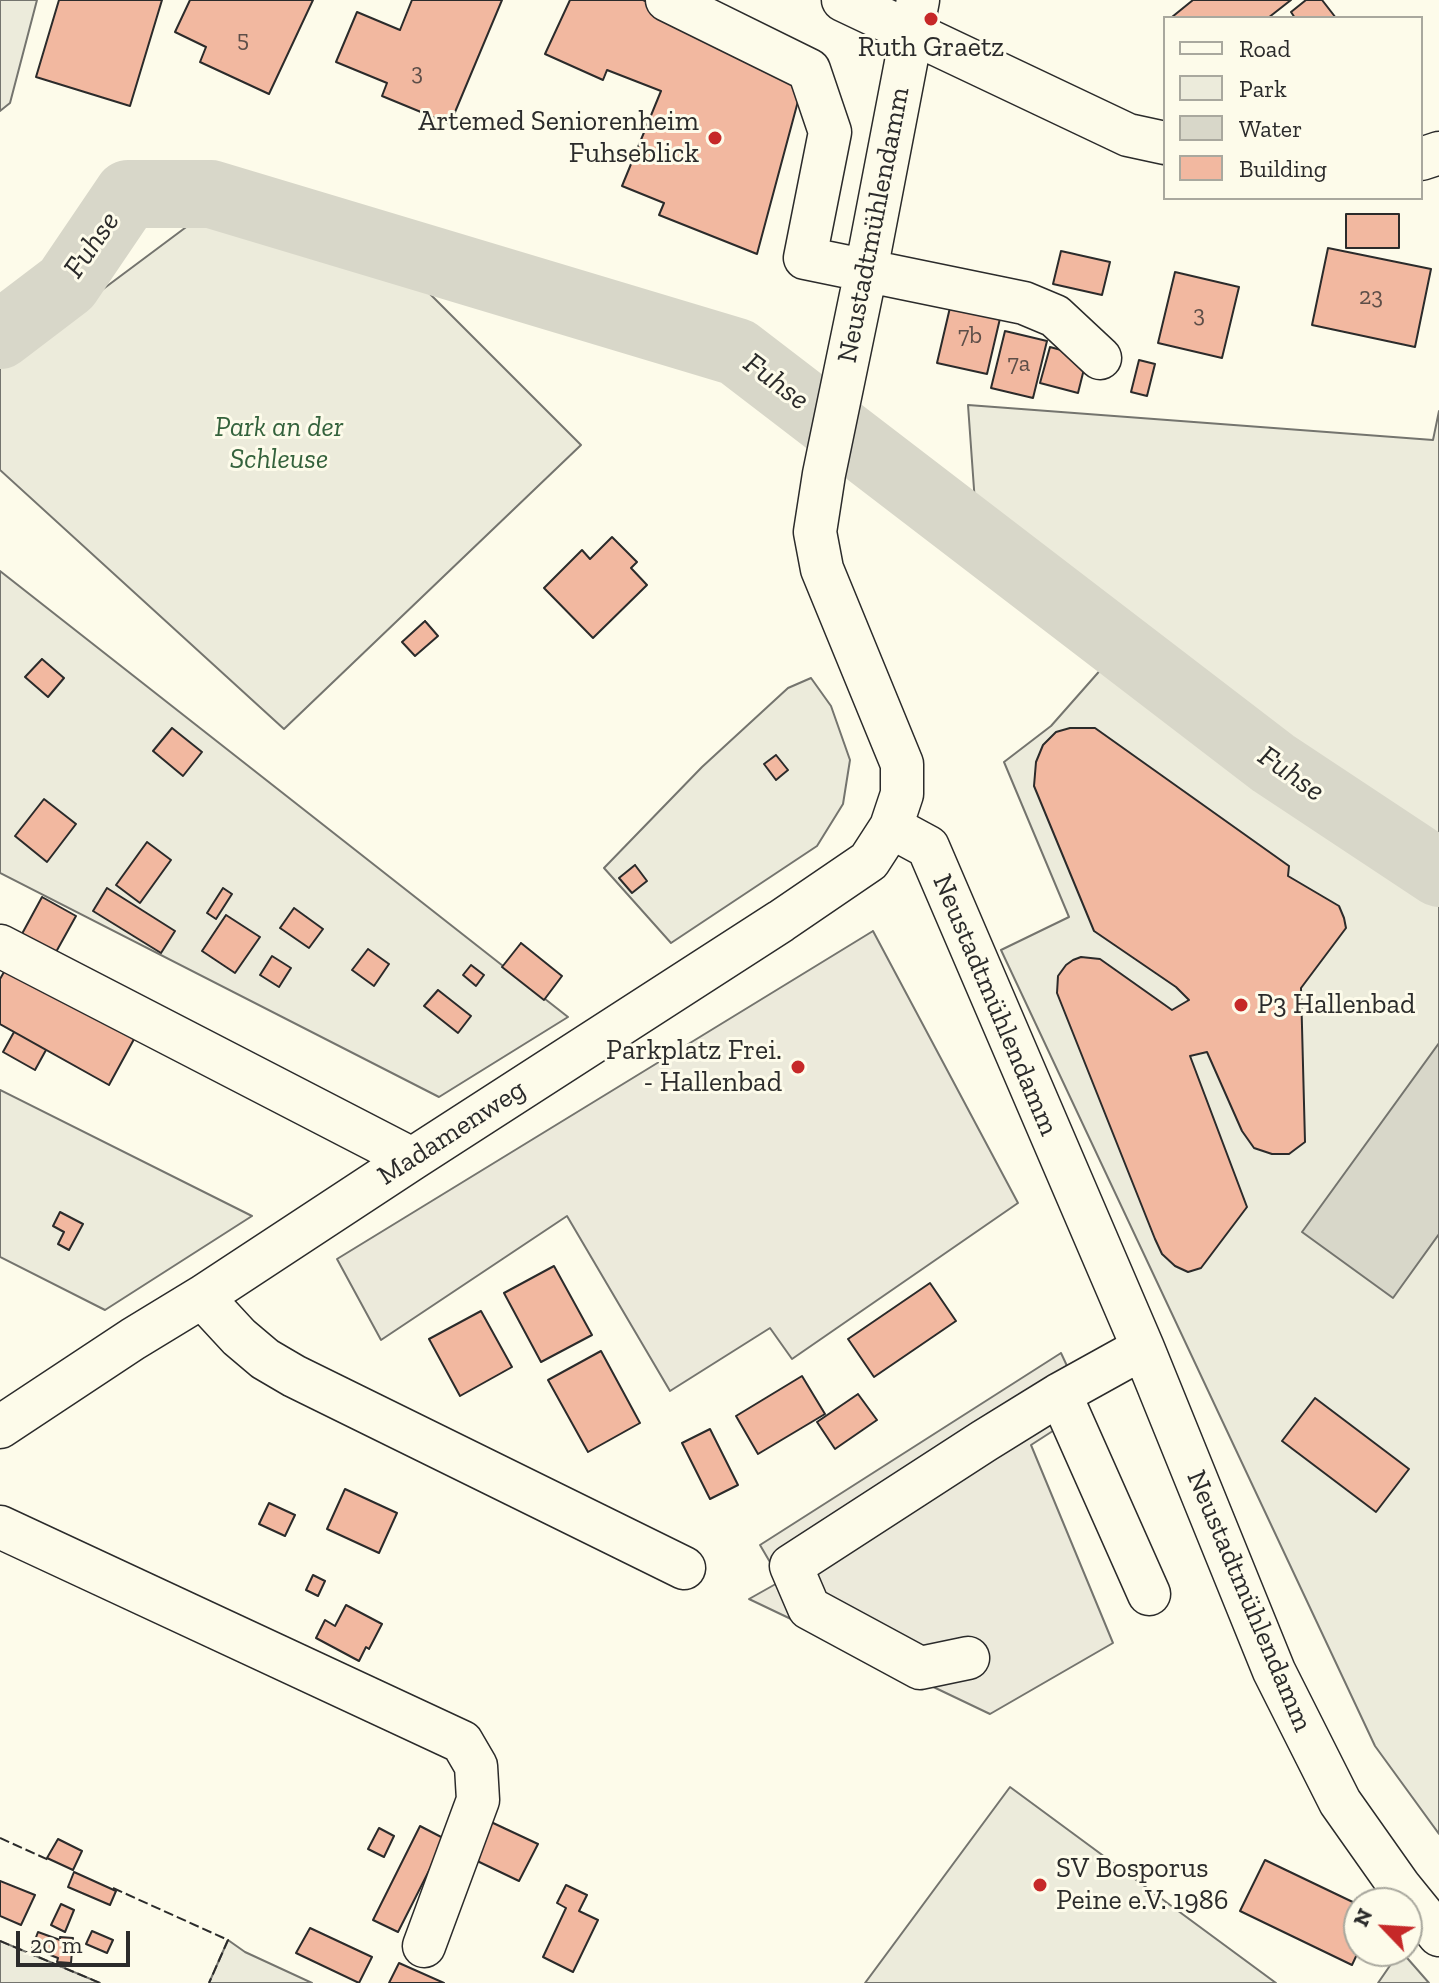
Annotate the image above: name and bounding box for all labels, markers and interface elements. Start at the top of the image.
marker: Ruth Graetz [922,10,940,28]
legend [1163,16,1423,200]
house number: 5 [237,26,249,54]
place label: Ruth Graetz [858,31,1004,65]
text: Road [1239,34,1291,63]
house number: 3 [411,59,423,87]
text: Park [1239,74,1287,103]
street label: Neustadtmühlendamm [831,84,917,366]
place label: Artemed Seniorenheim Fuhseblick [418,105,699,171]
text: Water [1239,114,1302,143]
marker: Artemed Seniorenheim Fuhseblick [706,129,724,147]
text: Building [1239,154,1327,183]
water label: Fuhse [56,205,128,285]
house number: 23 [1359,283,1383,311]
house number: 3 [1193,301,1205,329]
house number: 7b [958,322,982,350]
water label: Fuhse [736,346,816,418]
house number: 7a [1008,350,1030,378]
park label: Park an der Schleuse [215,411,343,477]
water label: Fuhse [1251,738,1331,810]
street label: Neustadtmühlendamm [925,869,1065,1141]
place label: P3 Hallenbad [1257,988,1415,1022]
marker: P3 Hallenbad [1232,996,1250,1014]
place label: Parkplatz Frei. - Hallenbad [606,1034,782,1100]
marker: Parkplatz Frei. - Hallenbad [789,1058,807,1076]
street label: Madamenweg [372,1073,532,1193]
street label: Neustadtmühlendamm [1179,1465,1319,1737]
place label: SV Bosporus Peine e.V. 1986 [1056,1852,1229,1918]
marker: SV Bosporus Peine e.V. 1986 [1031,1876,1049,1894]
north arrow [1343,1887,1423,1967]
text: N [1347,1904,1378,1931]
scale bar [20,1915,134,1965]
text: 20 m [30,1930,82,1959]

